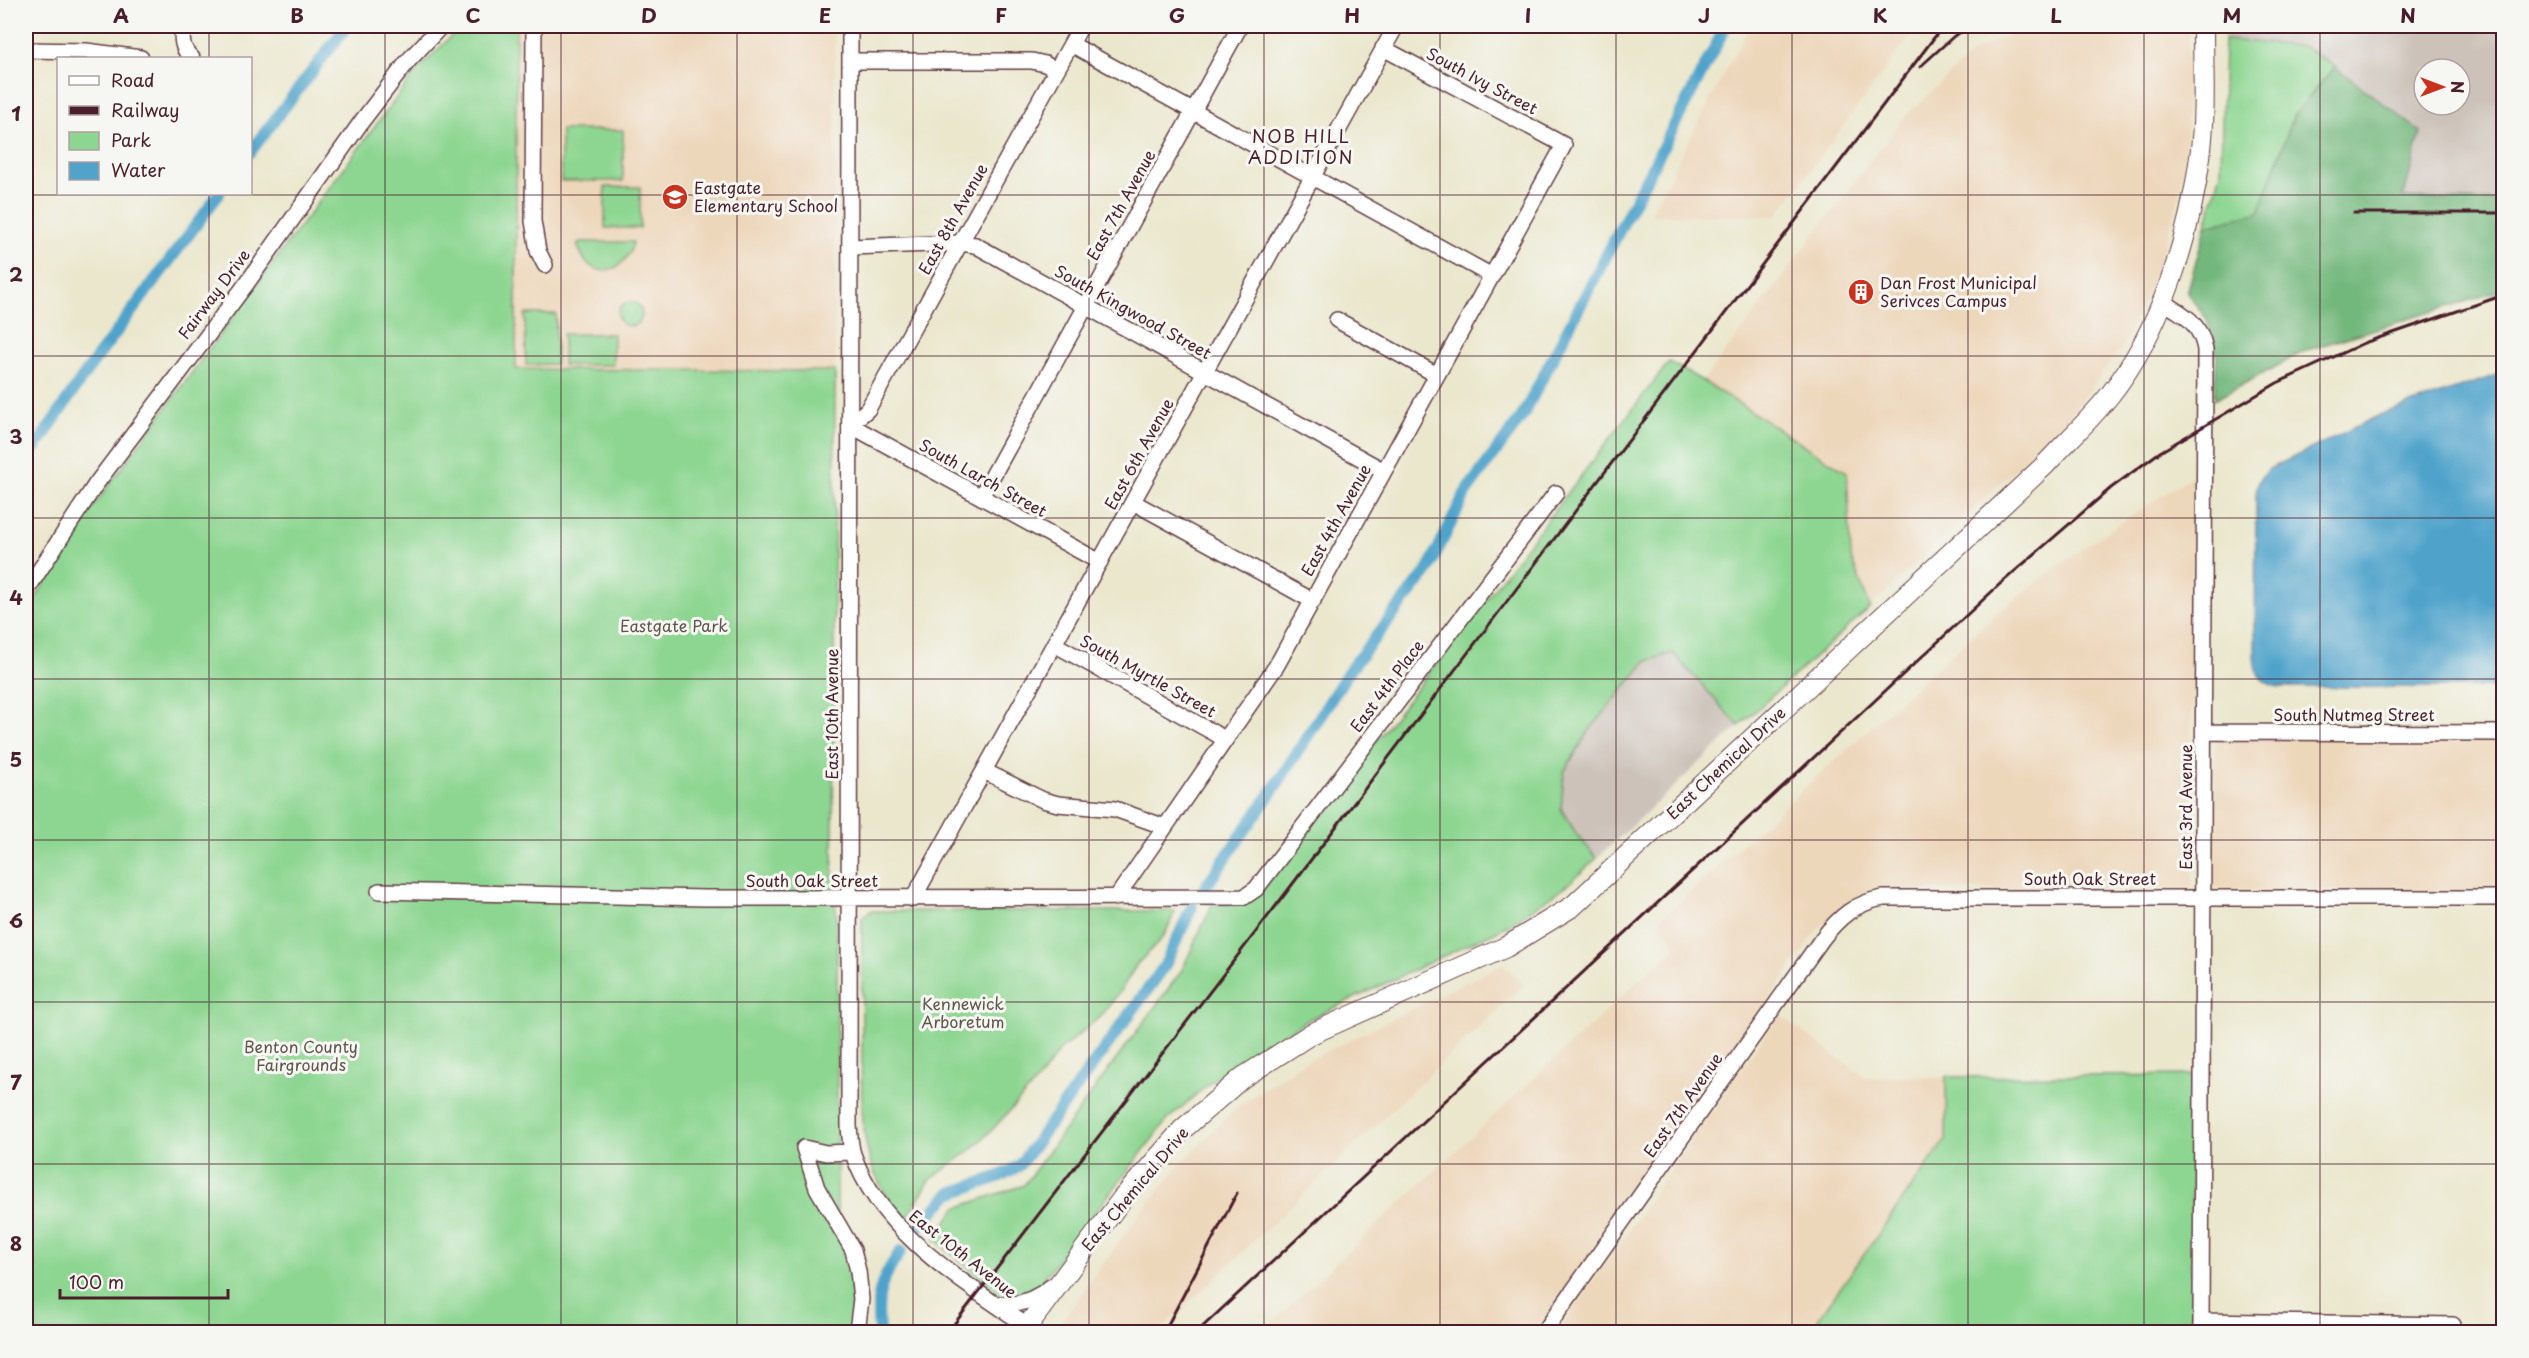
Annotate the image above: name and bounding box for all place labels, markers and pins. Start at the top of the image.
place label: Eastgate Elementary School [694,175,838,217]
school or university icon: Eastgate Elementary School [660,182,690,212]
place label: Dan Frost Municipal Serivces Campus [1880,270,2037,312]
building icon: Dan Frost Municipal Serivces Campus [1846,277,1876,307]

